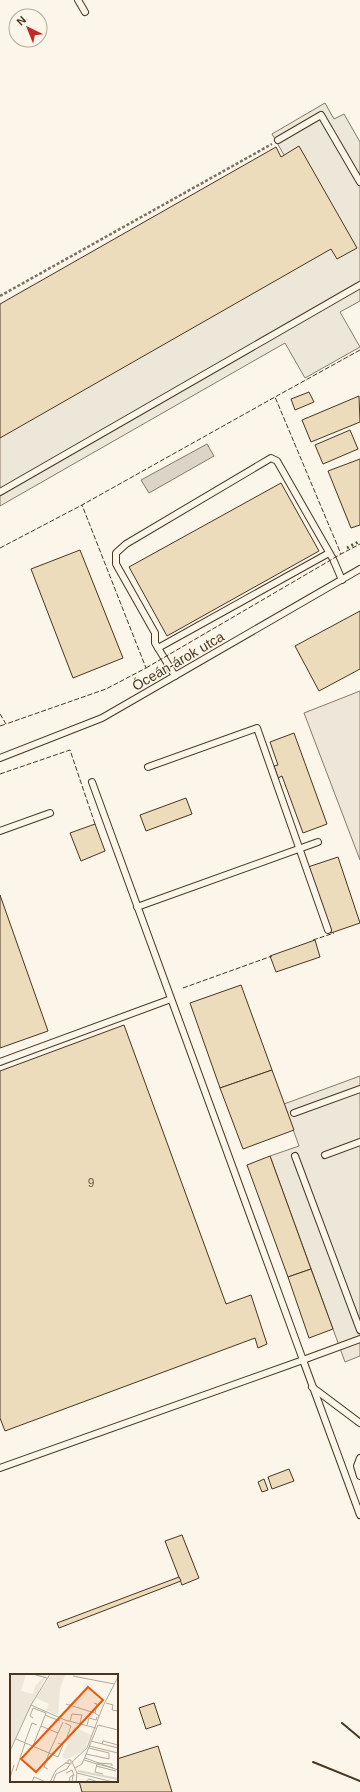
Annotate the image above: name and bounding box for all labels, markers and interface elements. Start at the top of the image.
north arrow [8,8,48,48]
text: N [14,14,28,28]
street label: Óceán-árok utca [129,628,227,694]
house number: 9 [88,1176,95,1190]
inset map [10,1674,118,1782]

